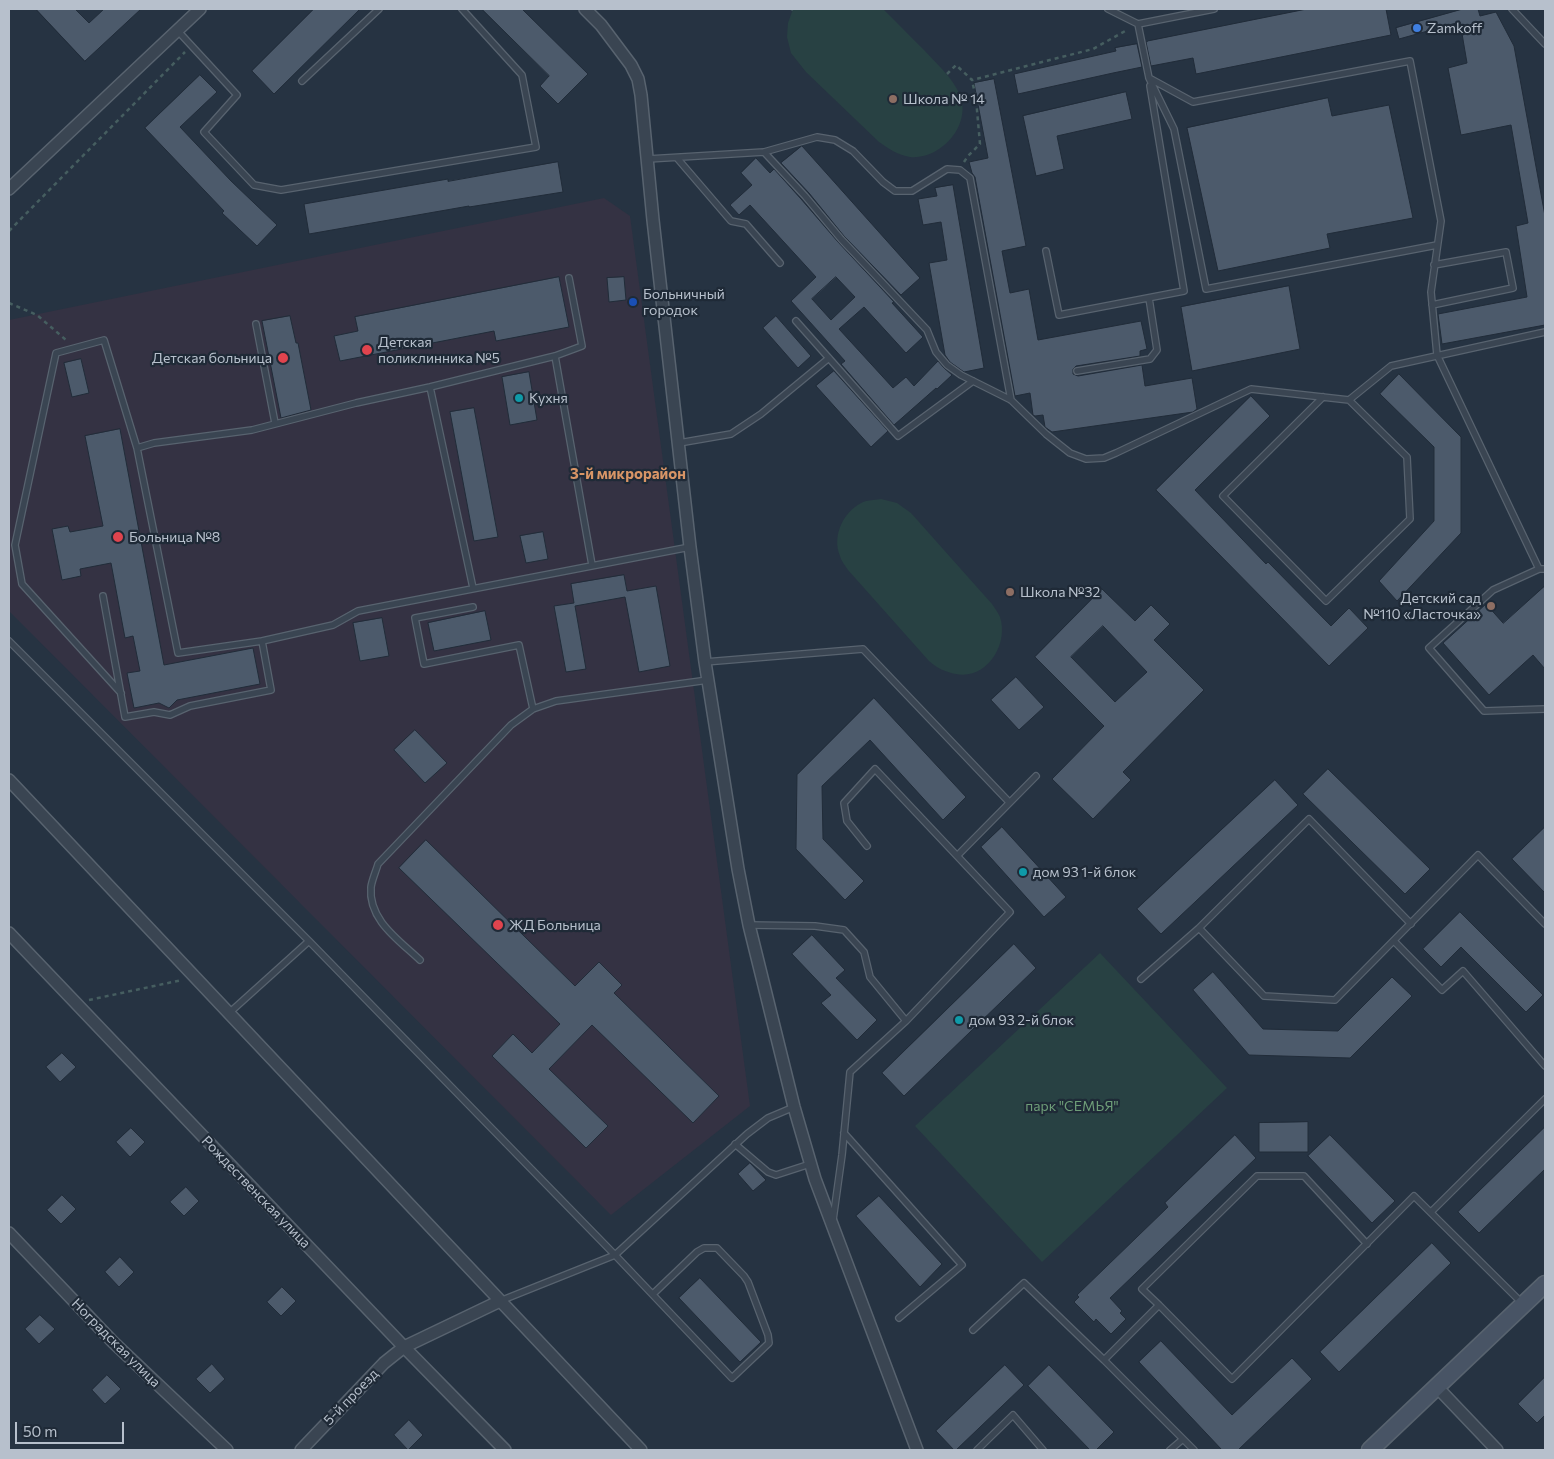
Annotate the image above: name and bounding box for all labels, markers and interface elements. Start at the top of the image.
place label: Zamkoff [1427,20,1482,36]
marker: Zamkoff [1411,22,1423,34]
place label: Школа № 14 [903,91,985,107]
marker: Школа № 14 [887,93,899,105]
place label: Больничный городок [643,286,725,318]
marker: Больничный городок [627,296,639,308]
place label: Детская поликлинника №5 [378,334,500,367]
marker: Детская поликлинника №5 [360,343,374,357]
place label: Детская больница [152,350,272,366]
marker: Детская больница [276,351,290,365]
place label: Кухня [529,390,568,406]
marker: Кухня [513,392,525,404]
district label: 3-й микрорайон [570,465,686,483]
place label: Больница №8 [129,529,220,545]
marker: Больница №8 [111,530,125,544]
place label: Школа №32 [1020,584,1100,600]
marker: Школа №32 [1004,586,1016,598]
place label: Детский сад №110 «Ласточка» [1363,590,1481,622]
marker: Детский сад №110 «Ласточка» [1485,600,1497,612]
place label: дом 93 1-й блок [1033,864,1136,880]
marker: дом 93 1-й блок [1017,866,1029,878]
place label: ЖД Больница [509,917,601,933]
marker: ЖД Больница [491,918,505,932]
place label: дом 93 2-й блок [969,1012,1074,1028]
marker: дом 93 2-й блок [953,1014,965,1026]
park label: парк "СЕМЬЯ" [1025,1098,1119,1114]
street label: Рождественская улица [198,1132,314,1252]
street label: Ноградская улица [68,1295,164,1391]
street label: 5-й проезд [320,1365,382,1429]
scale bar [18,1412,126,1444]
text: 50 m [23,1422,57,1440]

